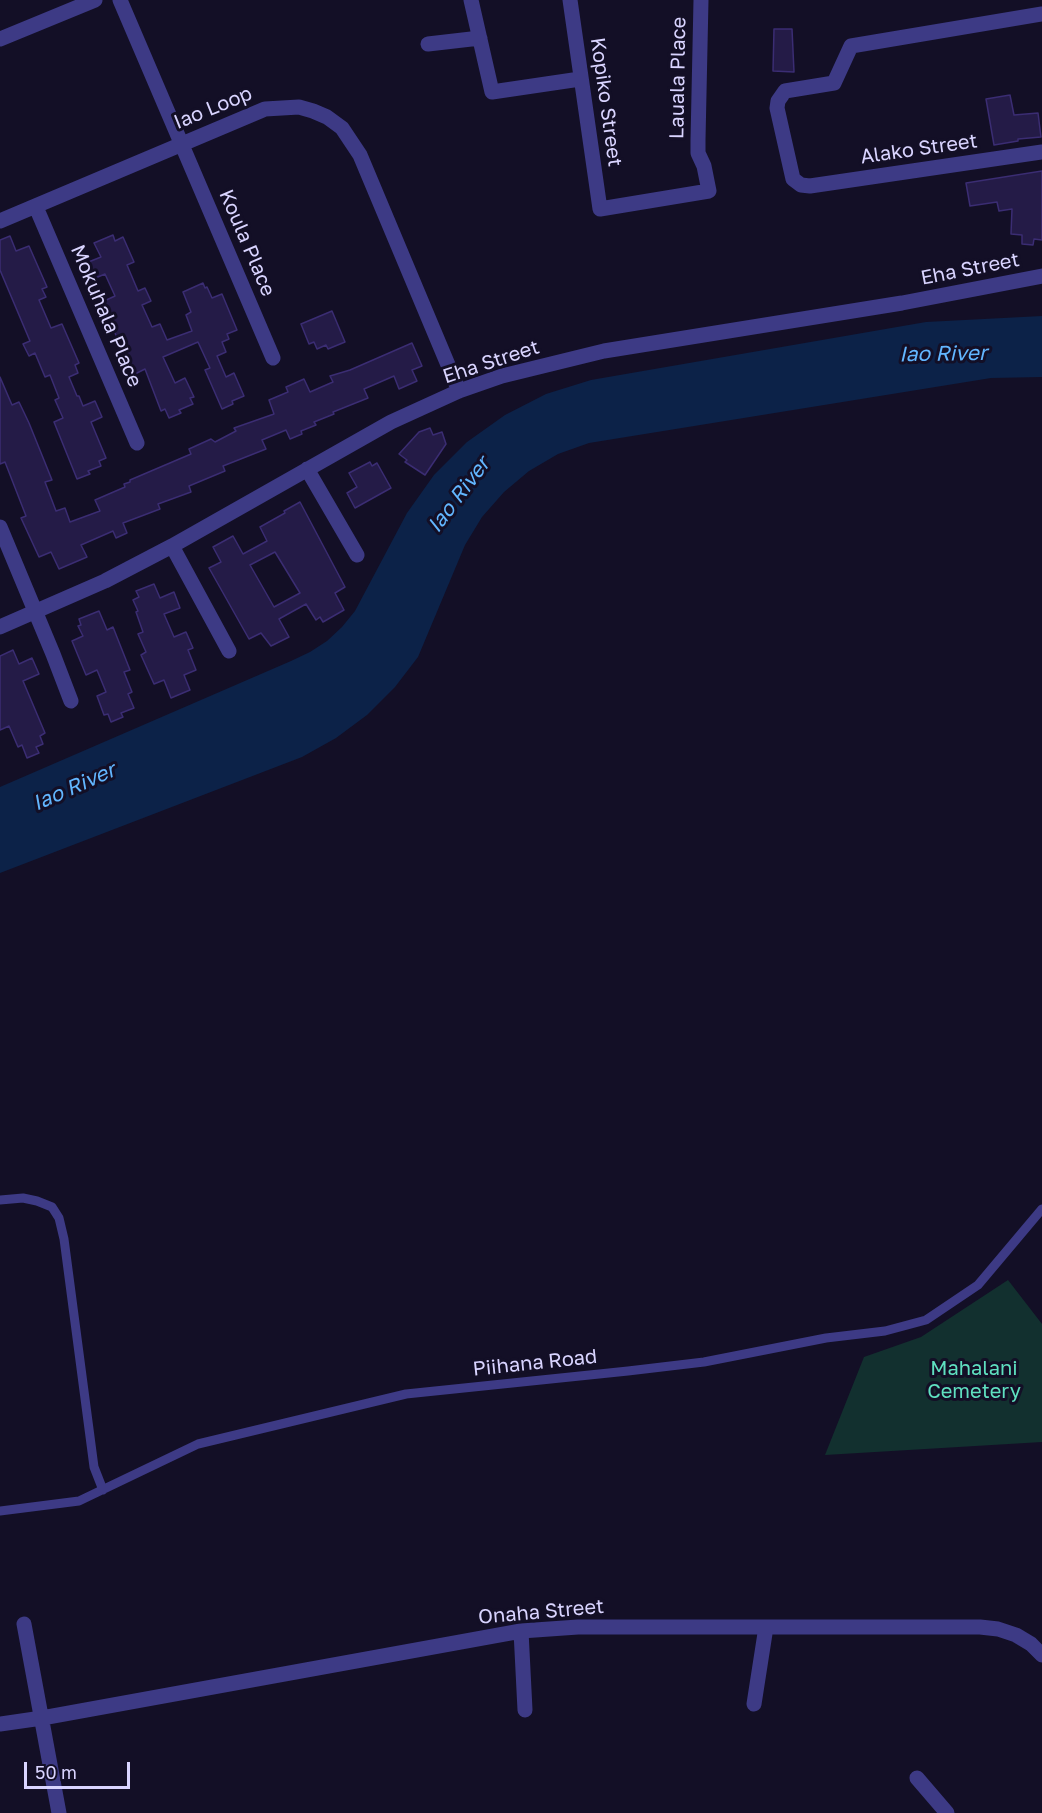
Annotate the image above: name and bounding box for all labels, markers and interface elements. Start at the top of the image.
street label: Lauala Place [665,17,691,139]
street label: Kopiko Street [585,36,627,168]
street label: Iao Loop [170,81,256,135]
street label: Alako Street [859,129,979,169]
street label: Koula Place [214,186,280,300]
street label: Mokuhala Place [65,241,147,391]
street label: Eha Street [919,248,1021,290]
street label: Eha Street [440,335,542,389]
water label: Iao River [899,341,987,367]
water label: Iao River [422,452,496,538]
water label: Iao River [29,758,119,816]
street label: Piihana Road [472,1345,598,1381]
park label: Mahalani Cemetery [927,1357,1021,1404]
street label: Onaha Street [477,1595,605,1629]
scale bar [27,1750,134,1788]
text: 50 m [35,1761,77,1783]

